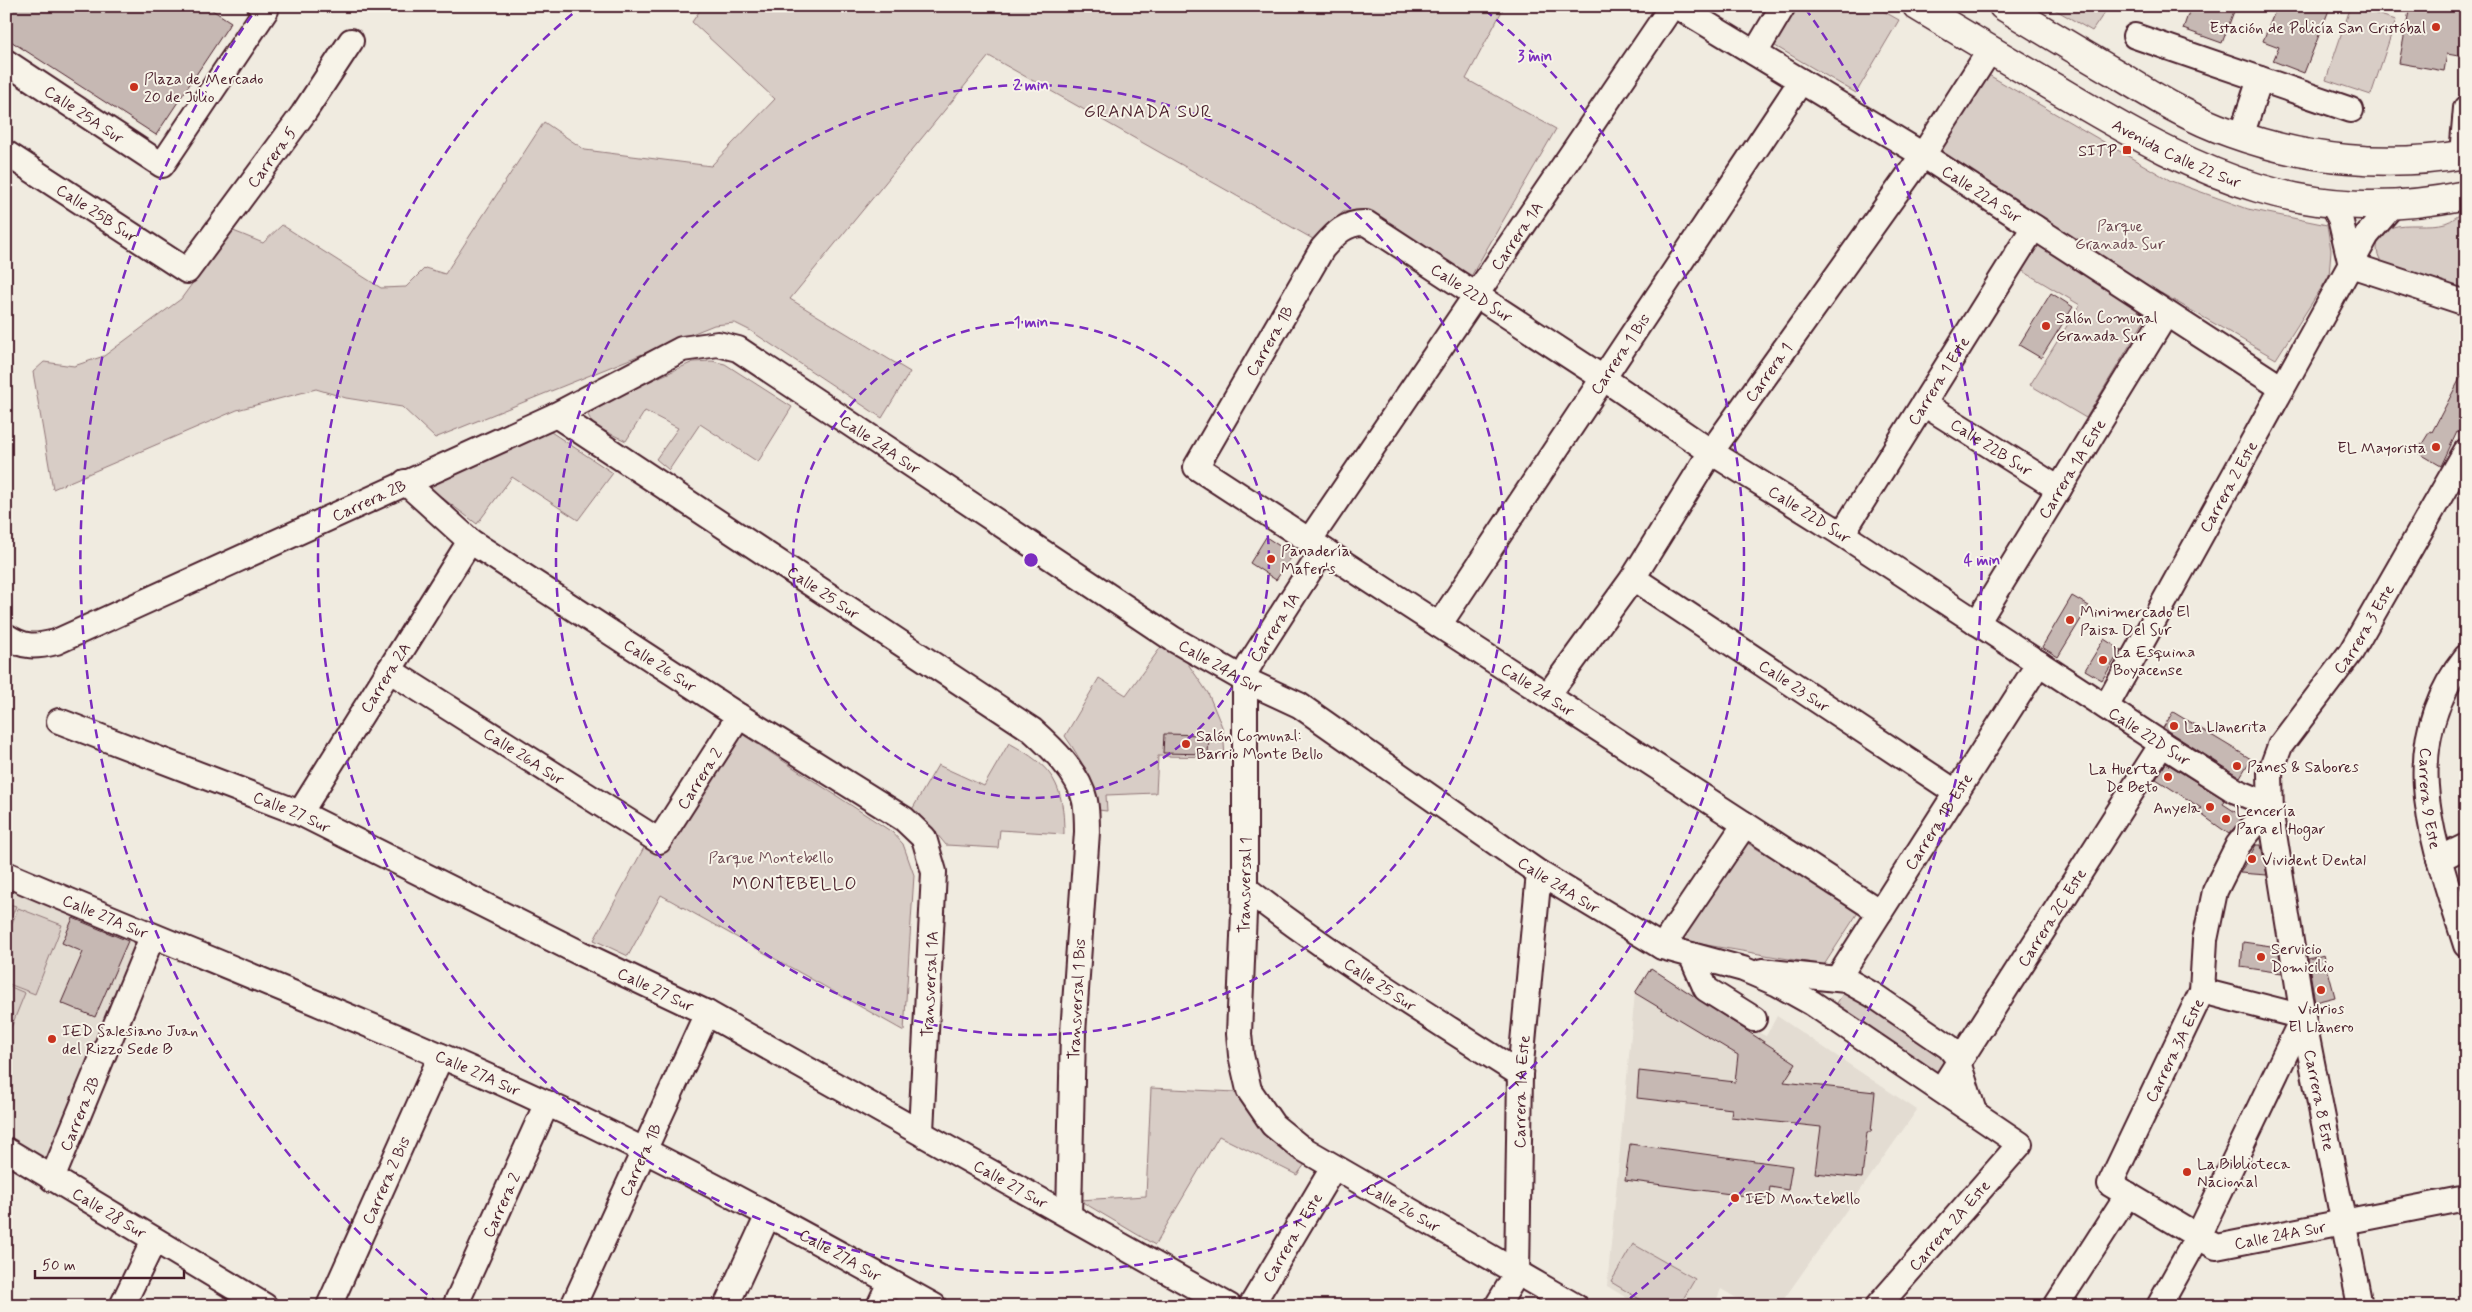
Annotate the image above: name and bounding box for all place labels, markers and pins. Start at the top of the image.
place label: Estación de Policía San Cristóbal [2209,18,2426,39]
marker: Estación de Policía San Cristóbal [2430,21,2442,33]
place label: Plaza de Mercado 20 de Julio [144,69,264,108]
marker: Plaza de Mercado 20 de Julio [128,81,140,93]
place label: SITP [2078,141,2118,162]
marker: SITP [2121,144,2133,156]
place label: Salón Comunal Granada Sur [2056,308,2158,347]
marker: Salón Comunal Granada Sur [2040,320,2052,332]
place label: EL Mayorista [2337,438,2426,459]
marker: EL Mayorista [2430,441,2442,453]
place label: Panadería Mafer's [1281,541,1350,580]
centre of rings [1022,551,1040,569]
marker: Panadería Mafer's [1265,553,1277,565]
place label: Minimercado El Paisa Del Sur [2080,602,2190,641]
marker: Minimercado El Paisa Del Sur [2064,614,2076,626]
place label: La Esquina Boyacense [2113,642,2195,681]
marker: La Esquina Boyacense [2097,654,2109,666]
place label: La Llanerita [2184,717,2267,738]
marker: La Llanerita [2168,720,2180,732]
place label: Salón Comunal: Barrio Monte Bello [1196,726,1323,765]
marker: Salón Comunal: Barrio Monte Bello [1180,738,1192,750]
place label: Panes & Sabores [2247,757,2359,778]
place label: La Huerta De Beto [2089,759,2158,798]
marker: Panes & Sabores [2231,760,2243,772]
marker: La Huerta De Beto [2162,771,2174,783]
place label: Anyela [2153,798,2200,819]
marker: Anyela [2204,801,2216,813]
place label: Lencería Para el Hogar [2236,801,2326,841]
marker: Lencería Para el Hogar [2220,813,2232,825]
place label: Vivident Dental [2262,850,2366,871]
marker: Vivident Dental [2246,853,2258,865]
place label: Servicio Domicilio [2271,939,2334,978]
marker: Servicio Domicilio [2255,951,2267,963]
marker: Vidrios El Llanero [2315,984,2327,996]
place label: Vidrios El Llanero [2288,999,2354,1038]
place label: IED Salesiano Juan del Rizzo Sede B [62,1021,198,1060]
marker: IED Salesiano Juan del Rizzo Sede B [46,1033,58,1045]
place label: La Biblioteca Nacional [2197,1154,2291,1193]
marker: La Biblioteca Nacional [2181,1166,2193,1178]
place label: IED Montebello [1745,1189,1861,1210]
marker: IED Montebello [1729,1192,1741,1204]

